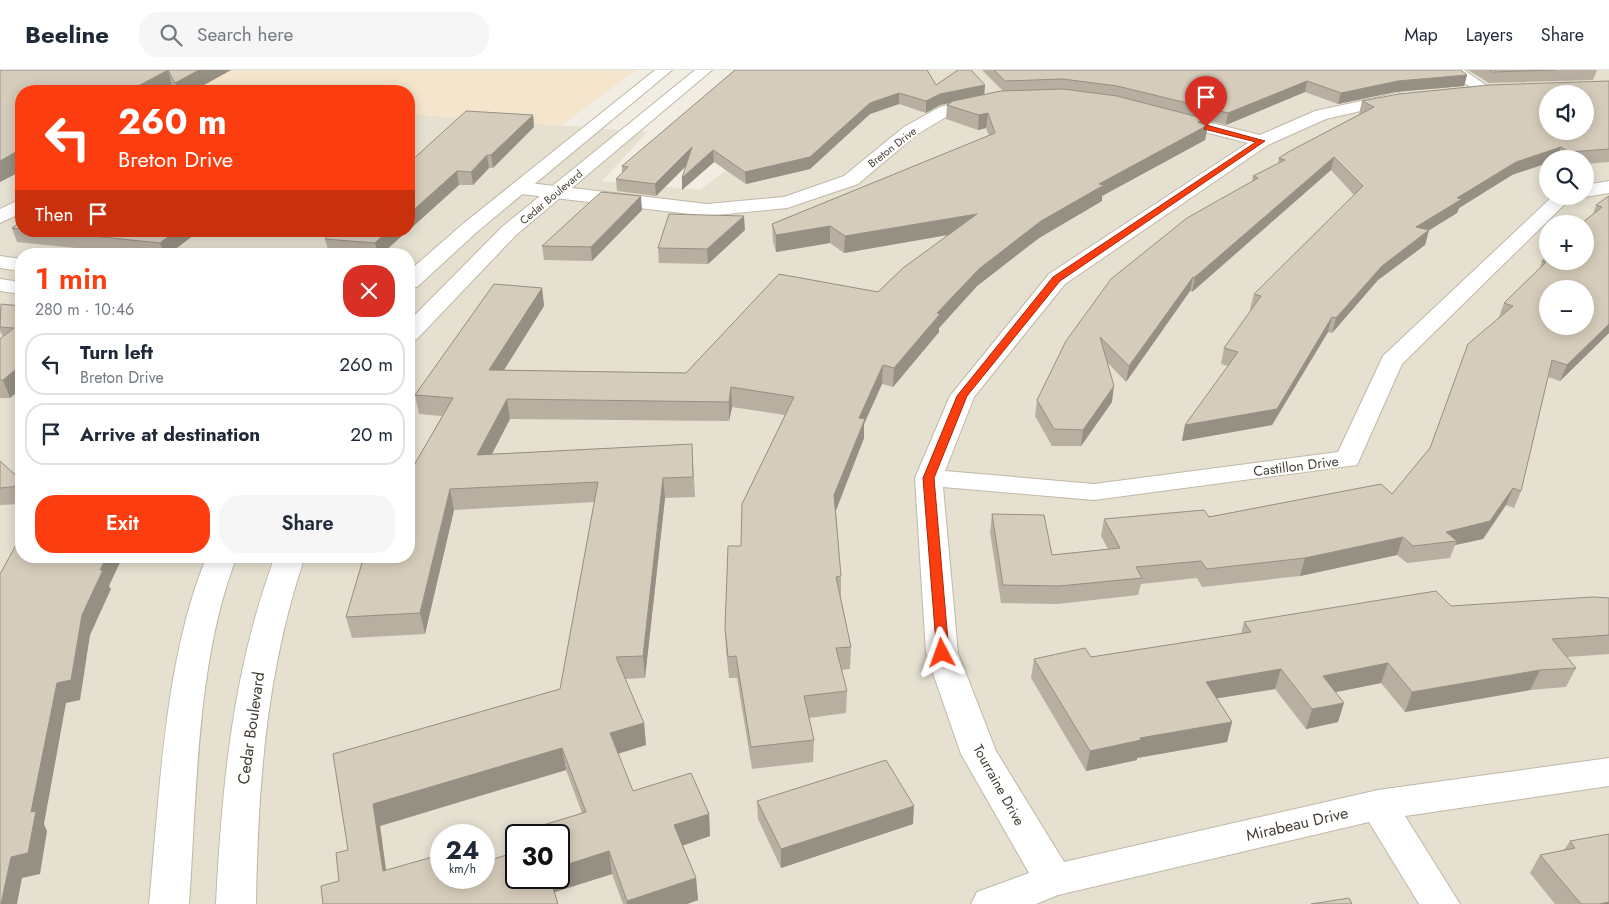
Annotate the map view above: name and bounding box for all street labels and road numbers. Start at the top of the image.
street label: Breton Drive [864,123,920,171]
street label: Cedar Boulevard [516,166,586,228]
street label: Castillon Drive [1252,451,1340,481]
street label: Cedar Boulevard [232,670,270,786]
street label: Tourraine Drive [968,741,1030,829]
street label: Mirabeau Drive [1244,801,1350,847]

